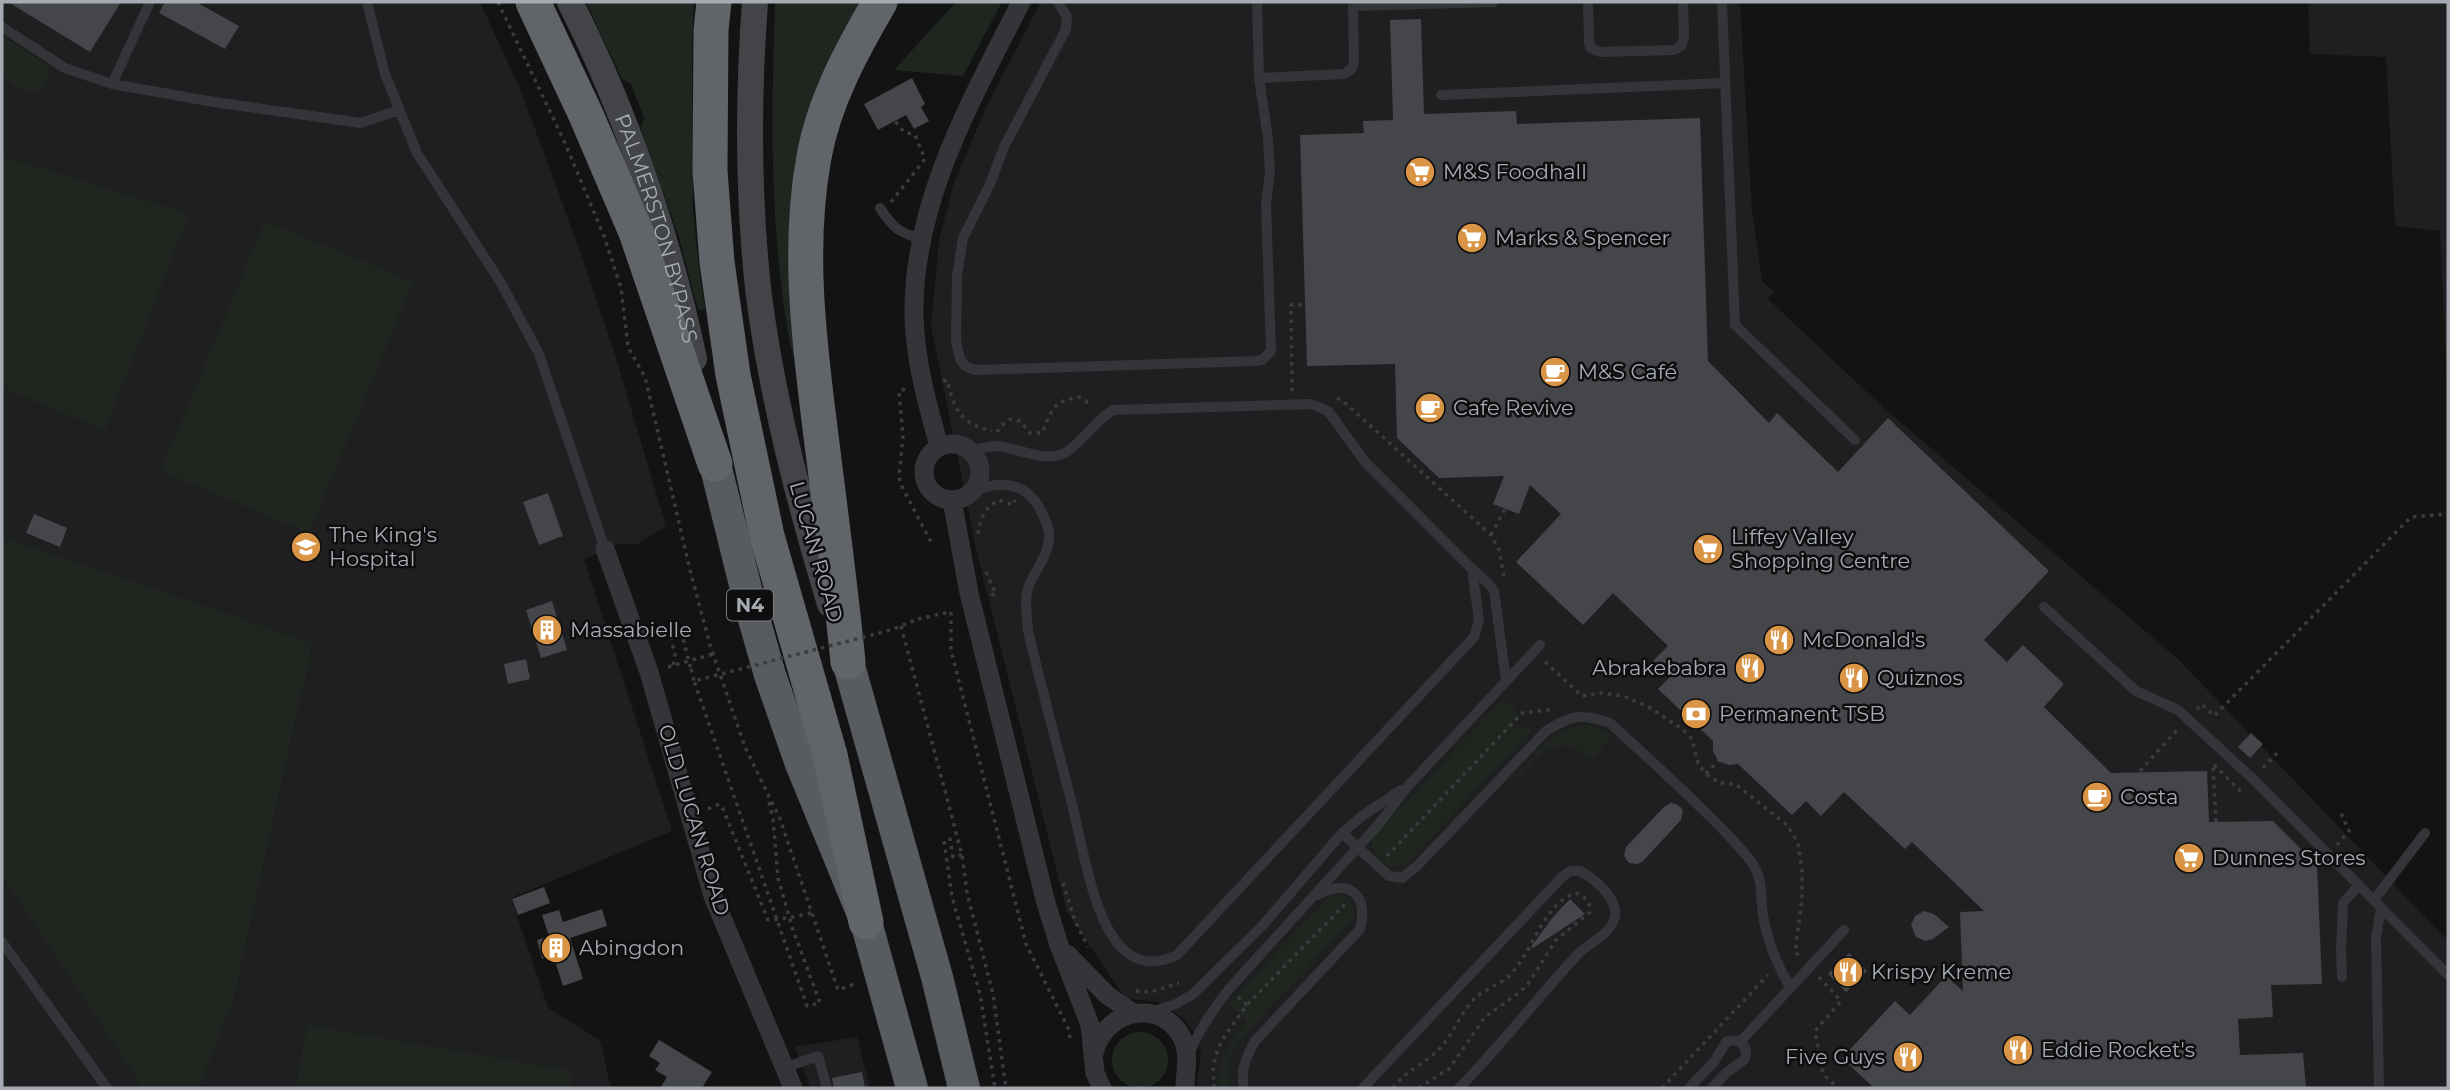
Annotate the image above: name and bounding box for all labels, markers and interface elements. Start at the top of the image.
street label: PALMERSTON BYPASS [610,110,703,345]
supermarket icon: M&S Foodhall [1403,155,1437,189]
place label: M&S Foodhall [1443,159,1587,184]
supermarket icon: Marks & Spencer [1455,221,1489,255]
place label: Marks & Spencer [1495,225,1670,250]
cafe icon: M&S Café [1538,355,1572,389]
place label: M&S Café [1578,359,1677,384]
cafe icon: Cafe Revive [1413,391,1447,425]
place label: Cafe Revive [1453,395,1574,420]
street label: LUCAN ROAD [784,478,849,625]
place label: The King's Hospital [329,522,437,571]
place label: Liffey Valley Shopping Centre [1731,524,1910,573]
school or university icon: The King's Hospital [289,530,323,564]
supermarket icon: Liffey Valley Shopping Centre [1691,532,1725,566]
road number: N4 [727,590,773,620]
building icon: Massabielle [530,613,564,647]
place label: Massabielle [570,617,692,642]
restaurant icon: McDonald's [1762,623,1796,657]
place label: McDonald's [1802,627,1925,652]
restaurant icon: Abrakebabra [1733,651,1767,685]
place label: Abrakebabra [1592,655,1727,680]
restaurant icon: Quiznos [1837,661,1871,695]
place label: Quiznos [1877,665,1963,690]
bank icon: Permanent TSB [1679,697,1713,731]
place label: Permanent TSB [1719,701,1885,726]
street label: OLD LUCAN ROAD [653,721,735,919]
cafe icon: Costa [2080,780,2114,814]
place label: Costa [2120,784,2178,809]
supermarket icon: Dunnes Stores [2172,841,2206,875]
place label: Dunnes Stores [2212,845,2366,870]
building icon: Abingdon [539,931,573,965]
place label: Abingdon [579,935,684,960]
restaurant icon: Krispy Kreme [1831,955,1865,989]
place label: Krispy Kreme [1871,959,2011,984]
restaurant icon: Eddie Rocket's [2001,1033,2035,1067]
place label: Eddie Rocket's [2041,1037,2195,1062]
restaurant icon: Five Guys [1891,1040,1925,1074]
place label: Five Guys [1785,1044,1885,1069]

